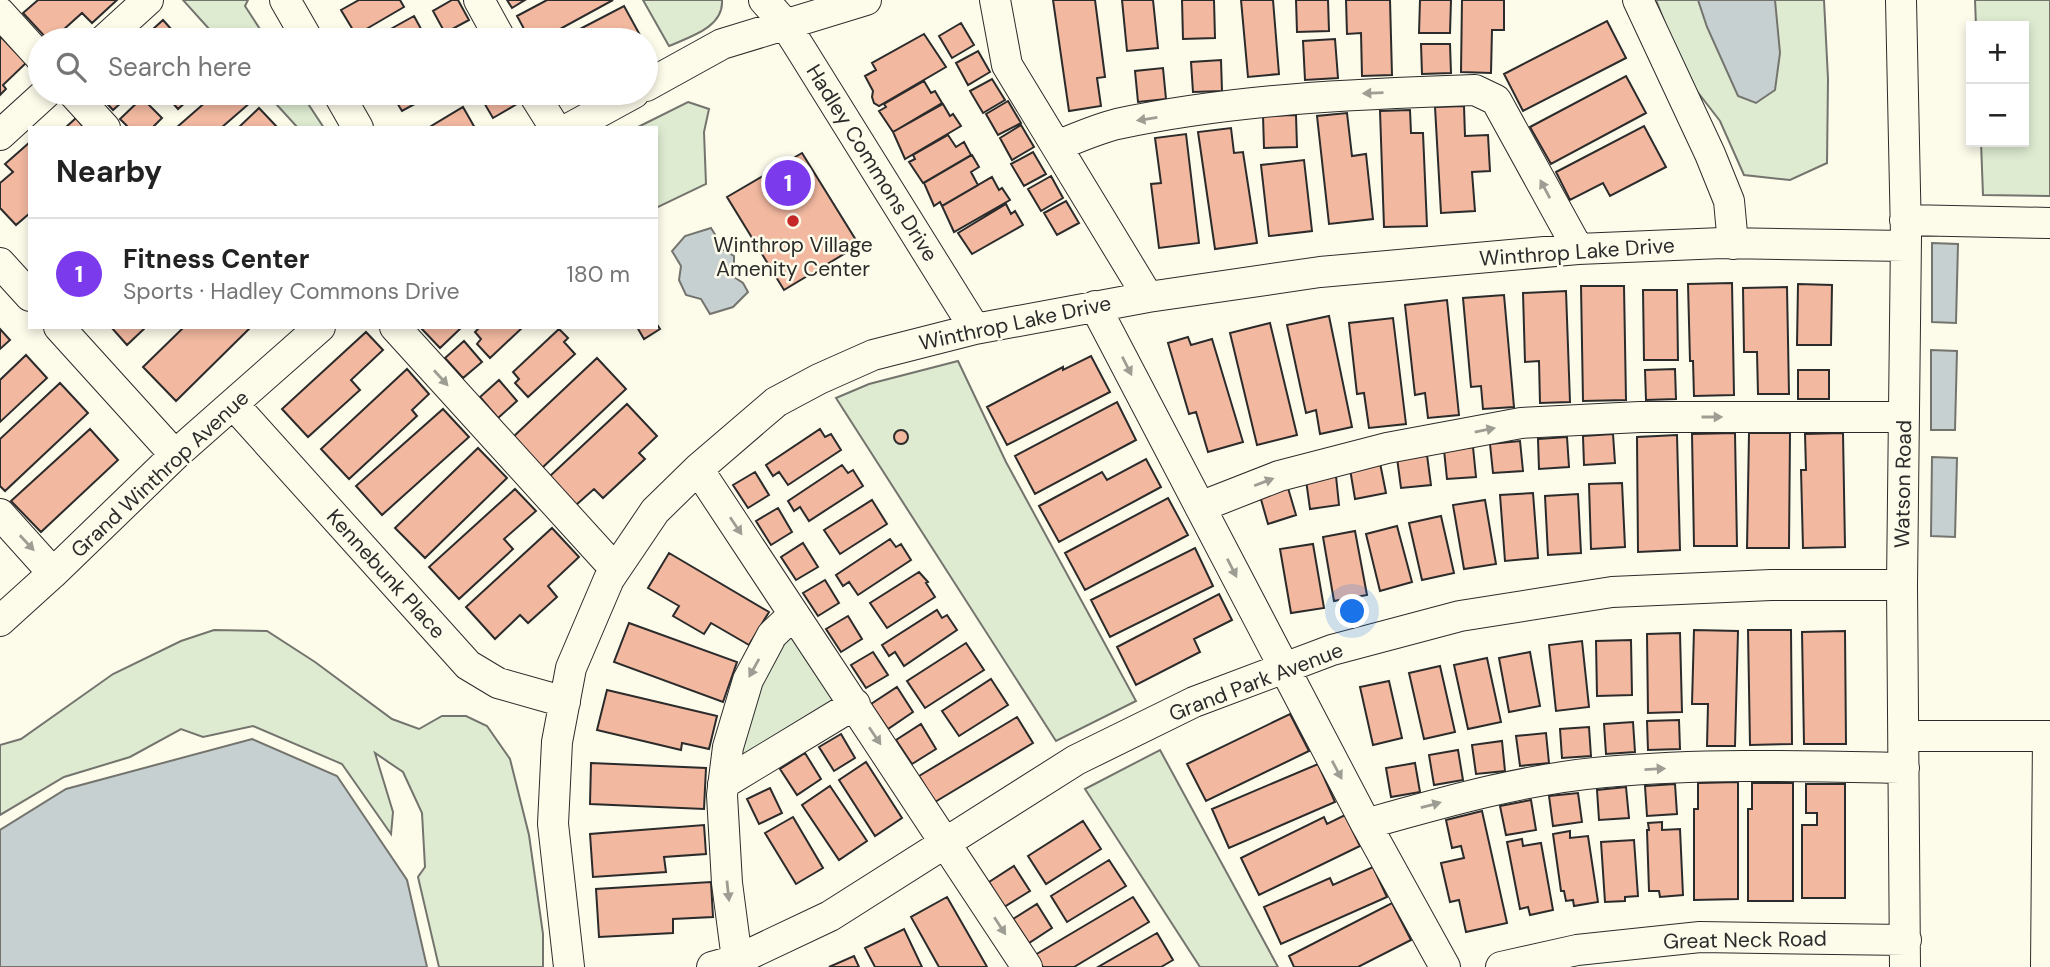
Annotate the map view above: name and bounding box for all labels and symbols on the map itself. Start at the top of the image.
street label: Hadley Commons Drive [800,59,944,267]
one-way arrow [1362,88,1384,99]
one-way arrow [1136,114,1158,125]
pin: 1 [765,157,811,209]
one-way arrow [1539,180,1551,199]
marker: Winthrop Village Amenity Center [785,213,801,229]
place label: Winthrop Village Amenity Center [713,231,873,283]
street label: Winthrop Lake Drive [1478,231,1676,273]
street label: Winthrop Lake Drive [916,289,1114,357]
one-way arrow [1121,356,1133,376]
one-way arrow [433,369,449,387]
street label: Grand Winthrop Avenue [65,384,255,564]
one-way arrow [1701,411,1723,423]
street label: Watson Road [1888,420,1918,548]
one-way arrow [1474,424,1496,435]
one-way arrow [1253,477,1274,488]
street label: Kennebunk Place [320,503,452,645]
one-way arrow [729,516,742,536]
one-way arrow [19,534,35,552]
one-way arrow [1226,558,1237,578]
your location [1335,594,1369,628]
street label: Grand Park Avenue [1165,636,1347,728]
one-way arrow [748,659,760,678]
one-way arrow [868,726,881,745]
one-way arrow [1331,760,1343,780]
one-way arrow [1645,764,1667,775]
one-way arrow [1421,800,1442,810]
one-way arrow [723,880,734,902]
one-way arrow [993,916,1006,935]
street label: Great Neck Road [1663,925,1827,955]

